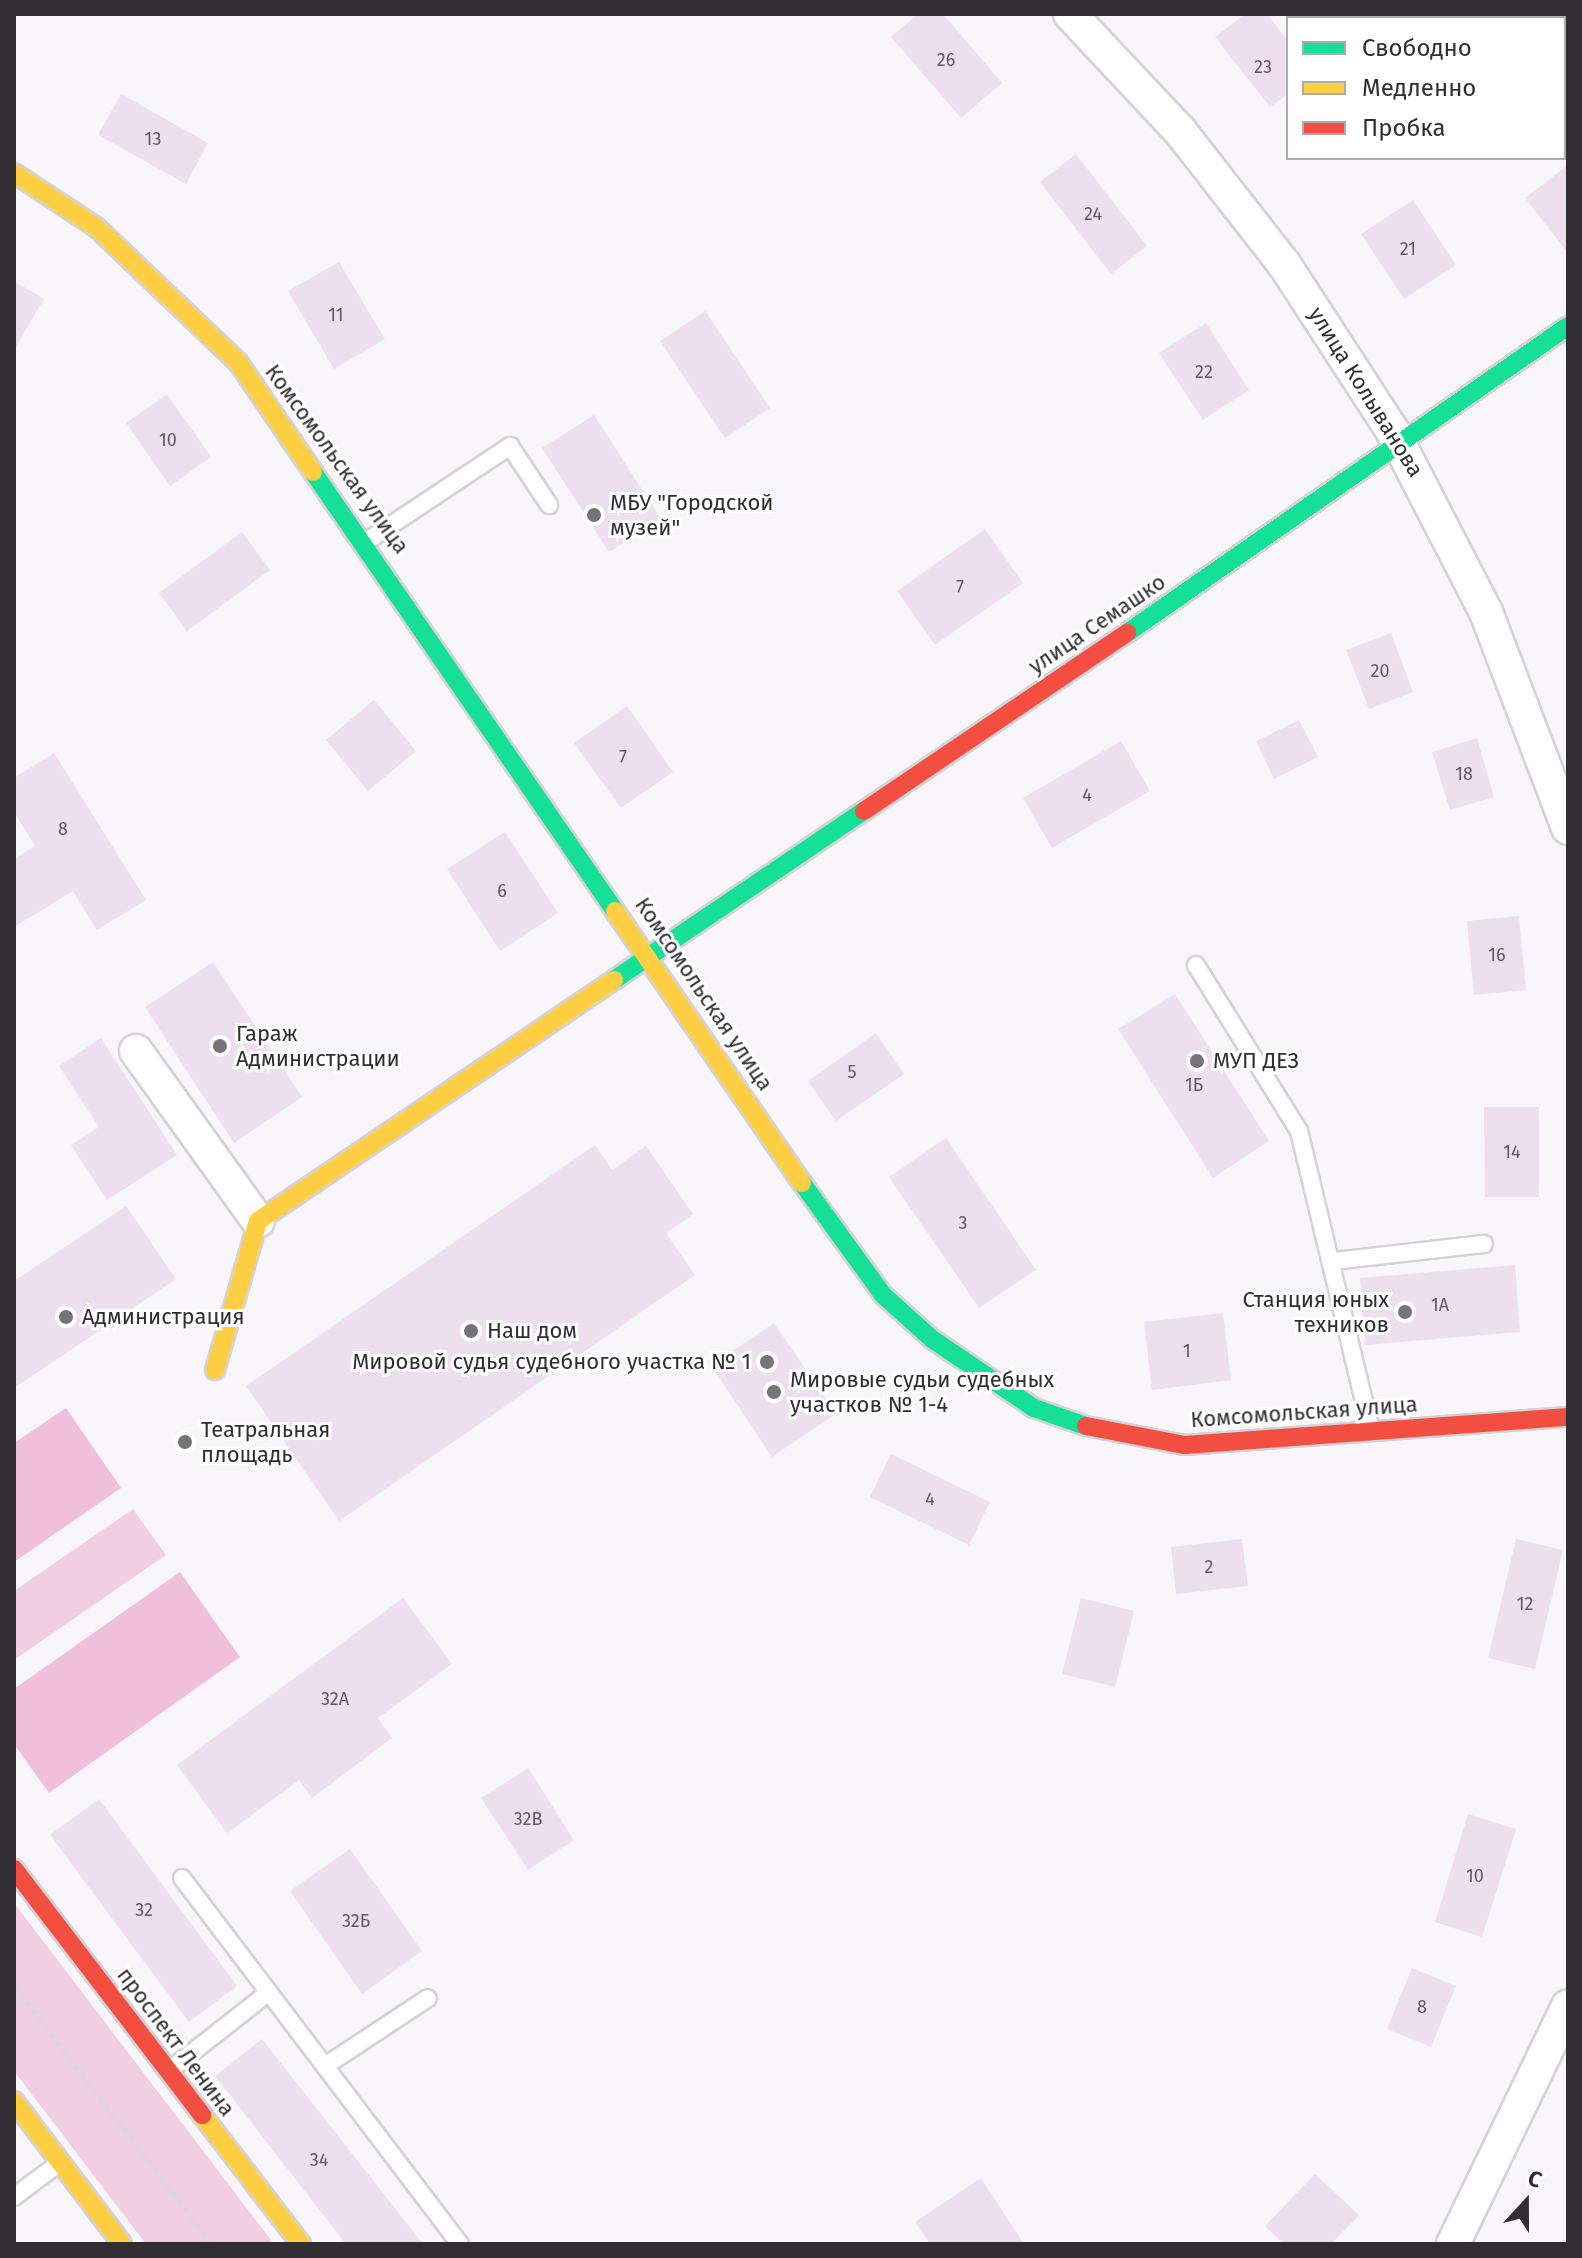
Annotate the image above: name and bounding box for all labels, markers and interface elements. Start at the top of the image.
legend [1286,16,1566,160]
text: Свободно [1362,34,1472,62]
house number: 26 [937,49,955,71]
house number: 23 [1254,56,1272,78]
text: Медленно [1362,74,1476,102]
text: Пробка [1362,114,1446,142]
house number: 13 [145,128,161,150]
house number: 24 [1084,203,1102,225]
house number: 21 [1400,238,1416,260]
street label: улица Колыванова [1303,302,1429,482]
house number: 11 [328,304,344,326]
street label: Комсомольская улица [259,359,415,559]
house number: 22 [1195,361,1213,383]
house number: 10 [159,429,177,451]
place label: МБУ "Городской музей" [610,489,773,540]
marker: МБУ "Городской музей" [585,506,603,524]
street label: улица Семашко [1024,569,1170,679]
house number: 7 [956,576,964,598]
house number: 20 [1371,660,1389,682]
house number: 7 [619,746,627,768]
house number: 18 [1455,763,1473,785]
house number: 4 [1082,784,1092,806]
house number: 8 [58,818,68,840]
house number: 6 [497,880,507,902]
street label: Комсомольская улица [629,892,779,1096]
house number: 16 [1488,944,1506,966]
place label: Гараж Администрации [236,1020,400,1072]
marker: Гараж Администрации [211,1037,229,1055]
place label: МУП ДЕЗ [1213,1048,1299,1074]
marker: МУП ДЕЗ [1188,1052,1206,1070]
house number: 5 [847,1061,857,1083]
house number: 1Б [1185,1074,1203,1096]
house number: 14 [1503,1141,1521,1163]
house number: 3 [959,1212,967,1234]
place label: Станция юных техников [1243,1286,1389,1338]
house number: 1А [1431,1294,1449,1316]
marker: Станция юных техников [1396,1303,1414,1321]
place label: Администрация [82,1304,245,1330]
marker: Администрация [57,1308,75,1326]
place label: Наш дом [487,1318,577,1344]
marker: Наш дом [462,1322,480,1340]
house number: 1 [1183,1340,1191,1362]
place label: Мировой судья судебного участка № 1 [352,1349,751,1375]
marker: Мировой судья судебного участка № 1 [758,1353,776,1371]
place label: Мировые судьи судебных участков № 1-4 [790,1366,1054,1418]
marker: Мировые судьи судебных участков № 1-4 [765,1383,783,1401]
street label: Комсомольская улица [1190,1391,1418,1433]
place label: Театральная площадь [201,1416,330,1468]
marker: Театральная площадь [176,1433,194,1451]
house number: 4 [925,1488,935,1510]
house number: 2 [1205,1556,1213,1578]
house number: 12 [1517,1593,1533,1615]
house number: 32А [321,1688,349,1710]
house number: 32В [514,1808,542,1830]
house number: 10 [1466,1865,1484,1887]
house number: 32 [135,1899,153,1921]
house number: 32Б [342,1910,370,1932]
street label: проспект Ленина [112,1962,240,2122]
house number: 8 [1417,1996,1427,2018]
house number: 34 [310,2149,328,2171]
north arrow [1486,2162,1566,2242]
text: С [1524,2164,1546,2194]

